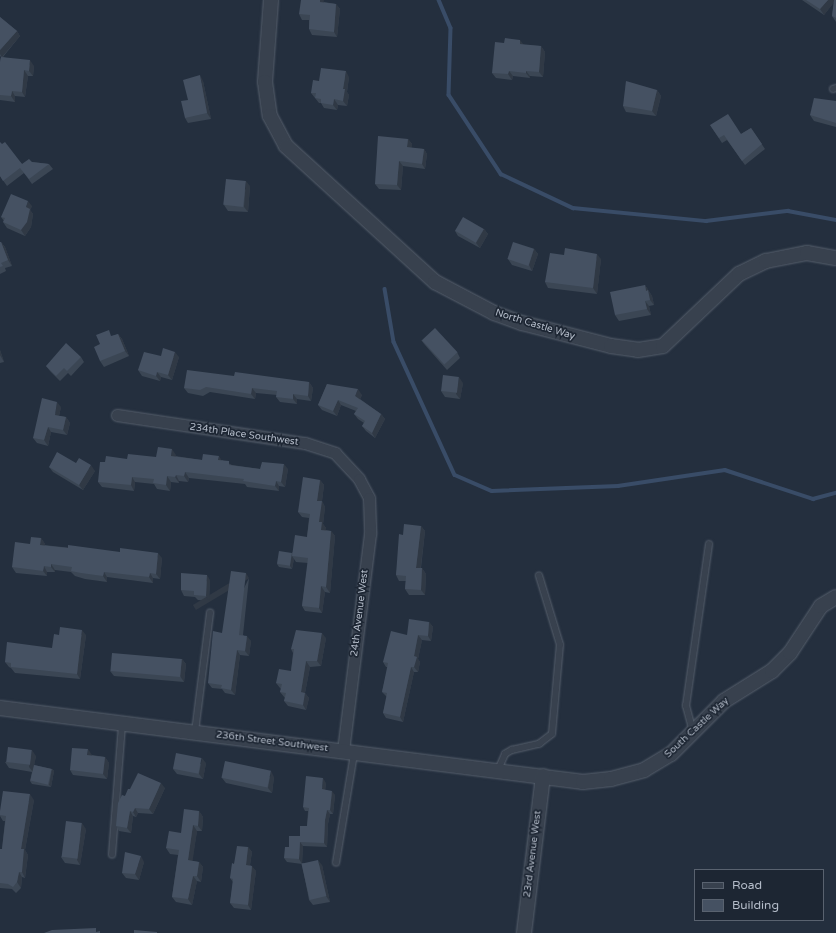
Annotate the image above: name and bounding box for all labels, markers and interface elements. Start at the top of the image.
street label: North Castle Way [494,307,576,343]
street label: 234th Place Southwest [189,421,299,449]
street label: 24th Avenue West [349,569,371,657]
street label: South Castle Way [662,695,732,761]
street label: 236th Street Southwest [215,729,329,755]
street label: 23rd Avenue West [522,810,544,898]
legend [694,869,824,921]
text: Road [732,878,762,892]
text: Building [732,898,779,912]

